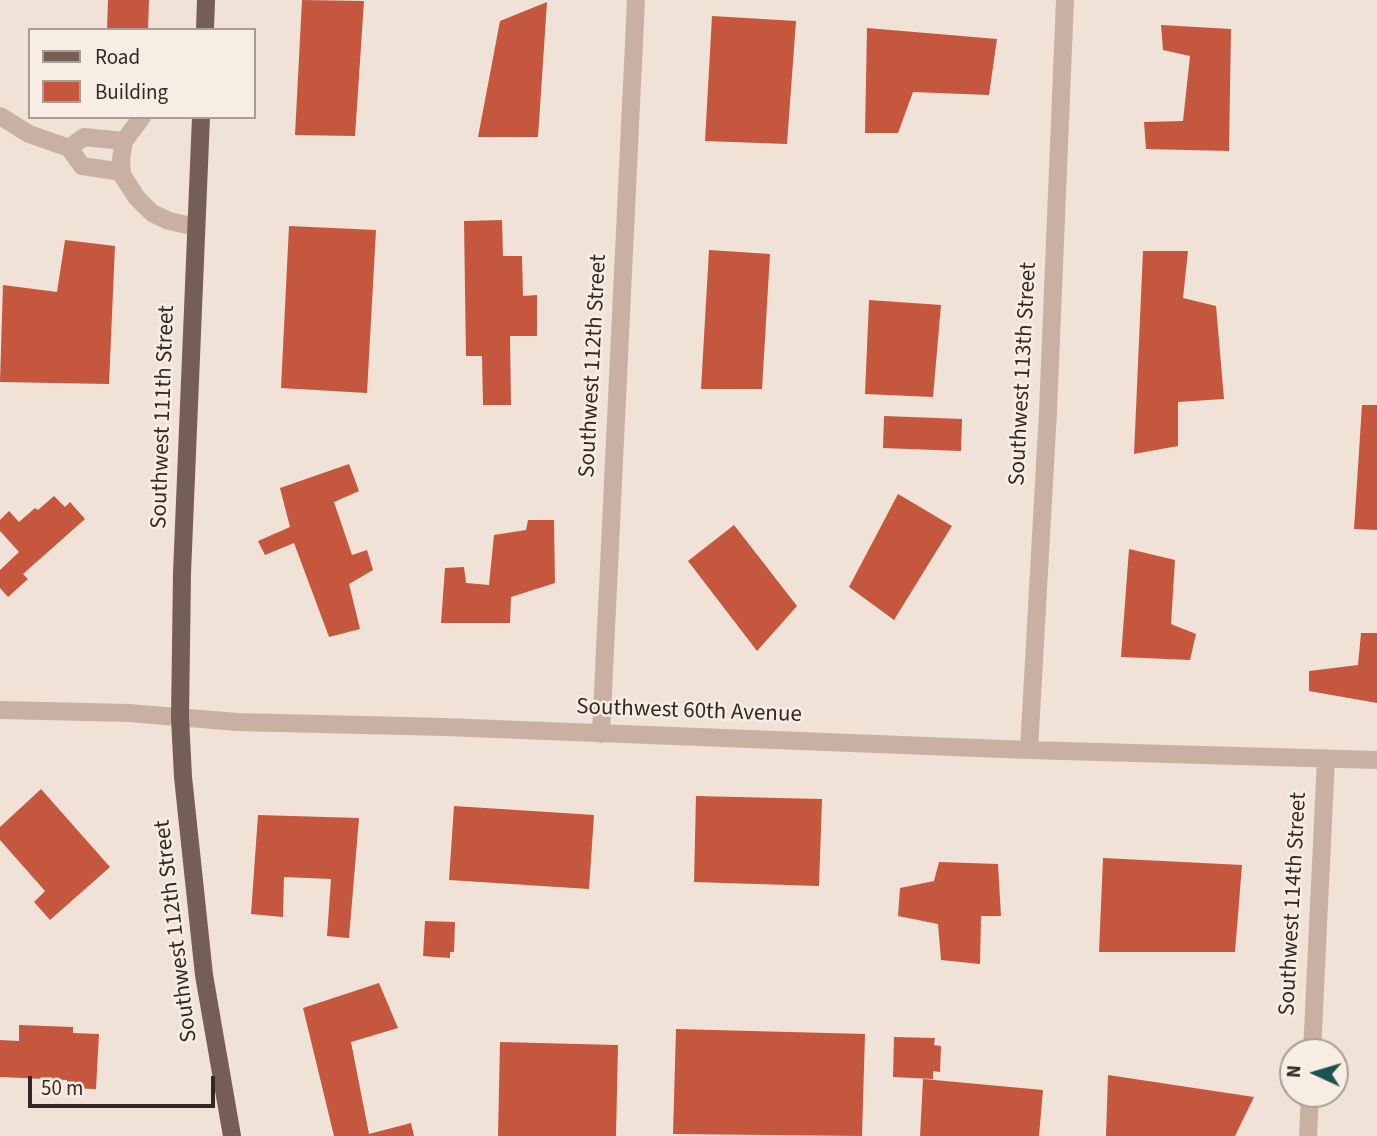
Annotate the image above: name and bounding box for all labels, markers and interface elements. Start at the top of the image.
legend [28,28,256,119]
text: Road [95,42,140,72]
text: Building [95,77,168,107]
street label: Southwest 112th Street [574,254,614,478]
street label: Southwest 113th Street [1004,262,1044,486]
street label: Southwest 111th Street [146,305,182,529]
street label: Southwest 60th Avenue [576,694,802,730]
street label: Southwest 114th Street [1274,792,1314,1016]
street label: Southwest 112th Street [150,818,204,1044]
north arrow [1279,1038,1349,1108]
scale bar [32,1062,219,1106]
text: N [1281,1064,1308,1079]
text: 50 m [41,1073,83,1103]

